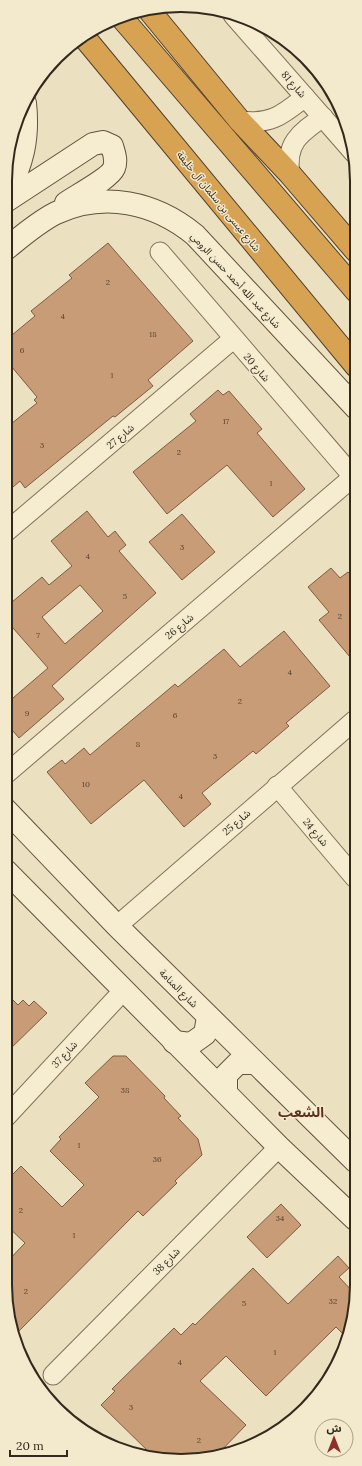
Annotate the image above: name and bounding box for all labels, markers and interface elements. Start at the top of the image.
street label: شارع 81 [278,68,309,101]
street label: شارع عيسى بن سلمان آل خليفة [173,149,263,255]
street label: شارع عبد الله أحمد حسن الرومي [187,230,284,332]
house number: 2 [106,277,110,287]
house number: 4 [61,311,66,321]
house number: 18 [149,329,157,339]
house number: 6 [20,345,25,355]
street label: شارع 20 [240,350,273,385]
house number: 1 [111,370,114,380]
house number: 17 [223,416,230,426]
street label: شارع 27 [104,421,138,452]
house number: 3 [40,440,45,450]
house number: 2 [177,447,181,457]
house number: 1 [270,478,273,488]
house number: 3 [180,542,185,552]
house number: 4 [86,551,91,561]
house number: 5 [123,591,127,601]
street label: شارع 26 [162,611,197,643]
house number: 2 [338,611,342,621]
house number: 7 [36,630,40,640]
house number: 4 [288,667,293,677]
house number: 2 [238,696,242,706]
house number: 9 [25,708,30,718]
house number: 6 [173,710,178,720]
house number: 8 [136,739,141,749]
house number: 3 [213,751,218,761]
house number: 10 [82,779,90,789]
house number: 4 [179,791,184,801]
street label: شارع 25 [220,807,254,839]
street label: شارع 24 [299,816,331,850]
street label: شارع المنامة [156,966,201,1011]
street label: شارع 37 [49,1038,81,1071]
house number: 38 [121,1085,130,1095]
district label: الشعب [278,1103,324,1121]
house number: 1 [78,1140,81,1150]
house number: 36 [152,1154,162,1164]
house number: 2 [19,1205,23,1215]
house number: 34 [276,1213,285,1223]
house number: 1 [73,1230,76,1240]
street label: شارع 38 [150,1245,184,1278]
house number: 2 [24,1286,28,1296]
house number: 32 [329,1296,337,1306]
house number: 5 [242,1298,246,1308]
house number: 1 [274,1347,277,1357]
house number: 4 [178,1357,183,1367]
house number: 3 [129,1402,134,1412]
north arrow [314,1418,354,1458]
text: ش [326,1421,342,1435]
scale bar [10,1432,67,1458]
house number: 2 [197,1435,201,1445]
text: 20 m [16,1438,44,1453]

